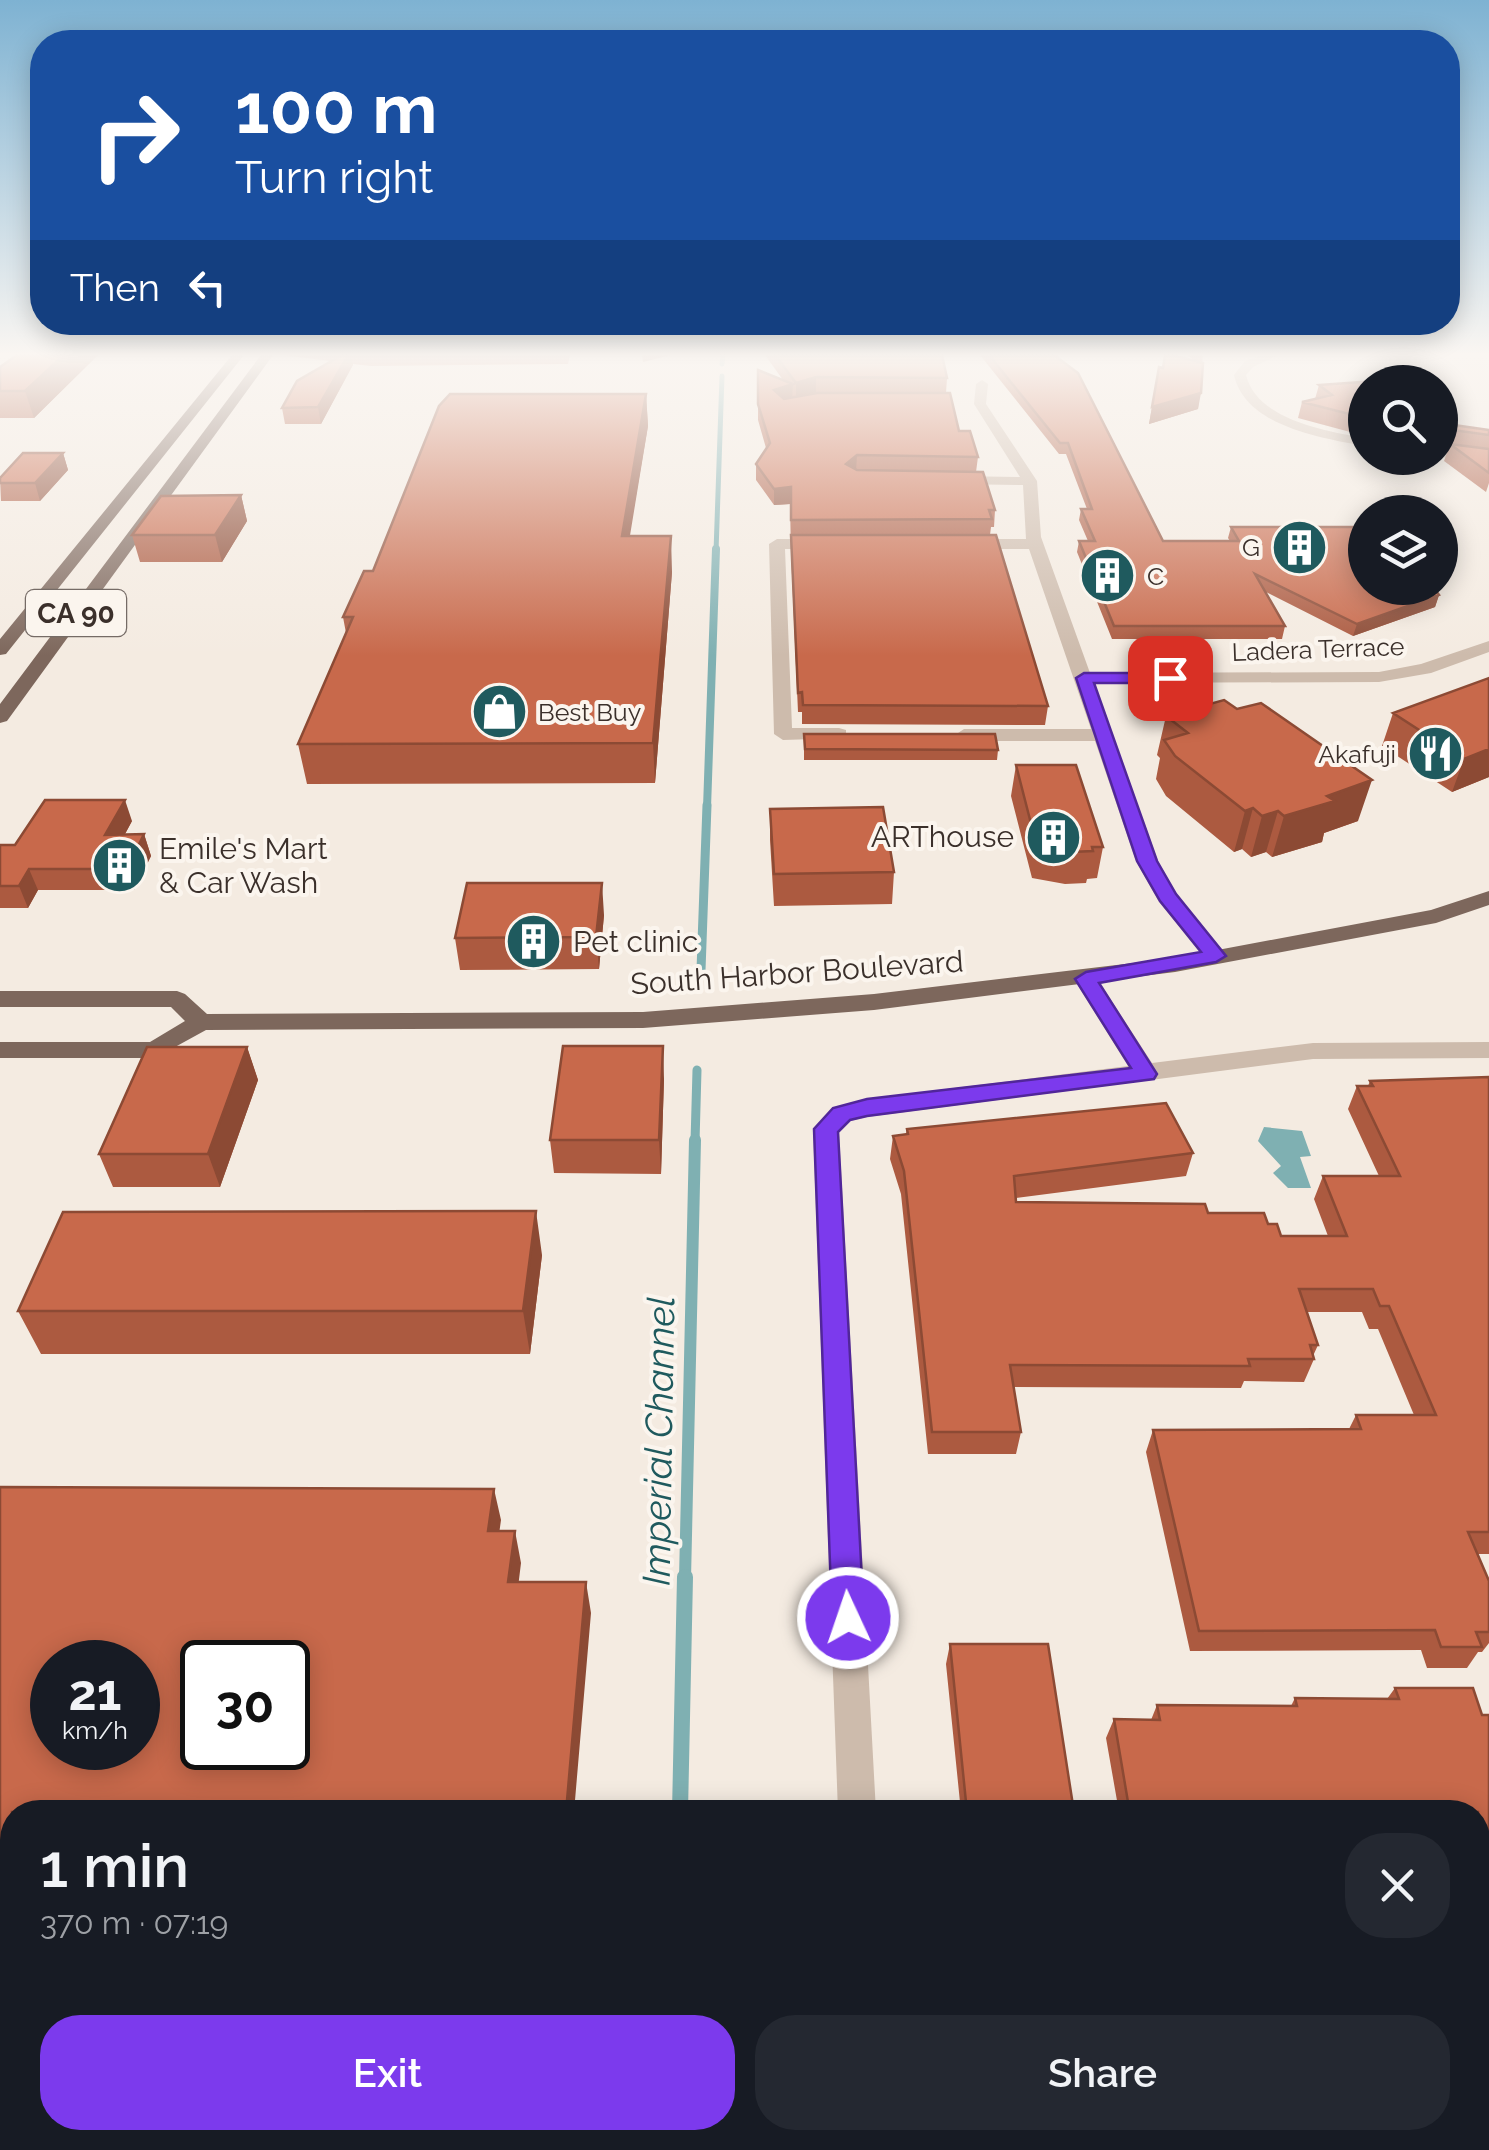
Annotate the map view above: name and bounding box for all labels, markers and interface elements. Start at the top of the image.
text: 100 m [235,67,438,149]
icon: right [70,70,200,200]
text: Turn right [235,151,433,204]
icon: left [180,260,235,315]
text: Then [70,265,160,310]
map controls [1348,365,1458,605]
button: search [1348,365,1458,475]
button: layers [1348,495,1458,605]
building icon: G [1269,517,1329,577]
place label: G [1242,532,1260,562]
building icon: C [1078,546,1138,606]
place label: C [1147,561,1164,591]
road number: CA 90 [26,590,126,636]
street label: Ladera Terrace [1231,631,1405,667]
pin [1128,636,1213,721]
icon: arrive [1143,651,1198,706]
shop icon: Best Buy [469,682,529,742]
place label: Best Buy [538,697,642,727]
restaurant icon: Akafuji [1405,724,1465,784]
place label: Akafuji [1318,739,1396,769]
building icon: ARThouse [1023,807,1083,867]
place label: ARThouse [871,819,1014,854]
place label: Emile's Mart & Car Wash [159,831,328,900]
building icon: Emile's Mart & Car Wash [90,836,150,896]
building icon: Pet clinic [504,912,564,972]
place label: Pet clinic [573,924,698,959]
street label: South Harbor Boulevard [629,943,965,1002]
water label: Imperial Channel [633,1296,684,1586]
position arrow [796,1566,900,1670]
speed limit sign: 30 [180,1640,310,1770]
text: 21 [69,1663,121,1722]
text: km/h [62,1715,128,1745]
text: 1 min [40,1831,189,1901]
button: close [1345,1833,1450,1938]
text: 370 m · 07:19 [40,1904,228,1941]
button: Exit [40,2015,735,2130]
button: Share [755,2015,1450,2130]

